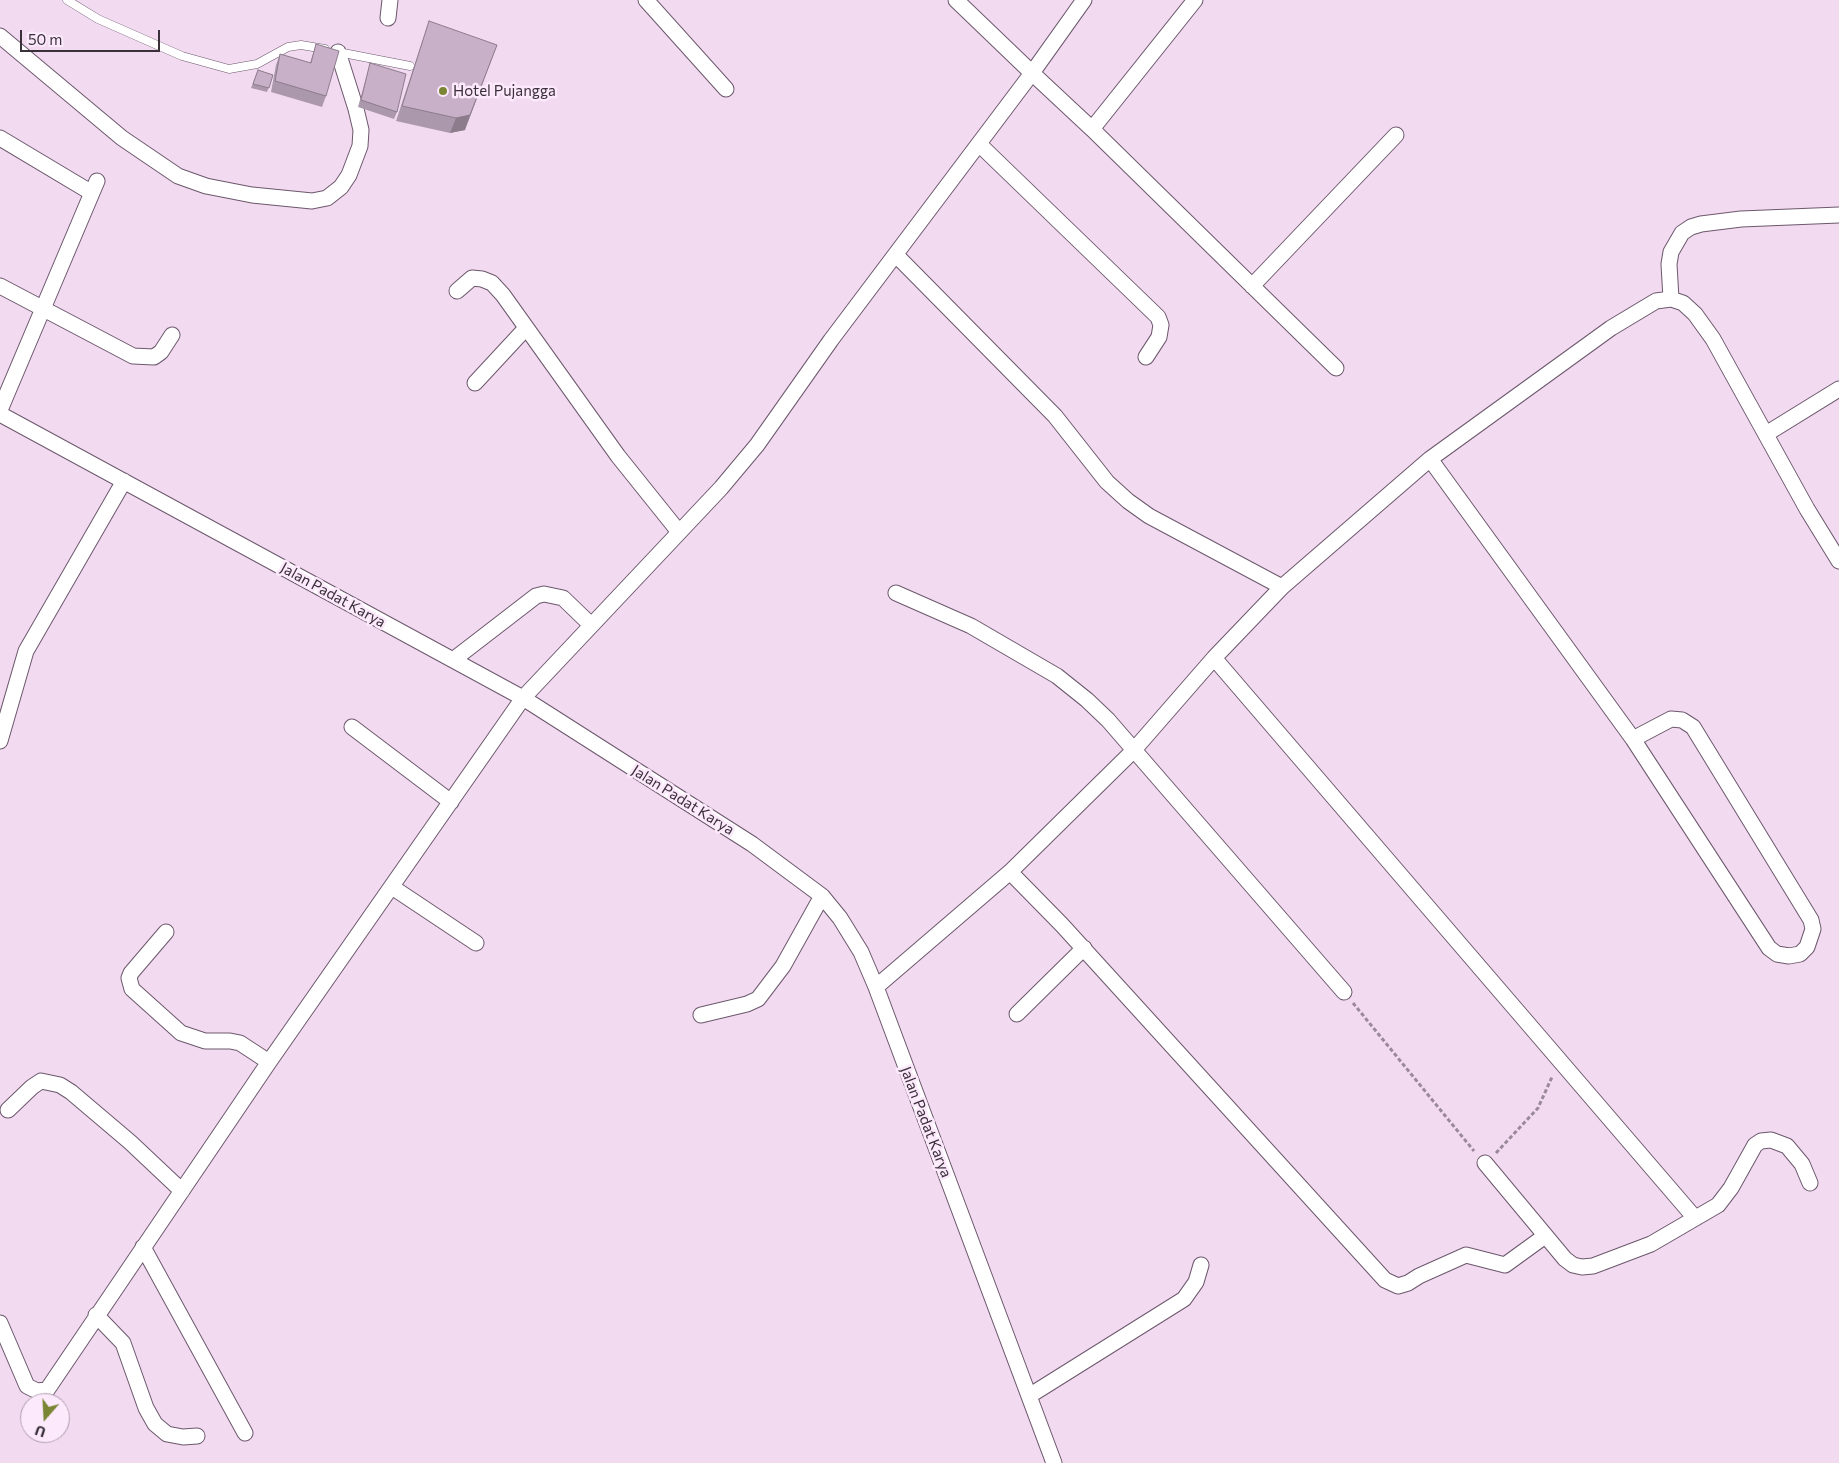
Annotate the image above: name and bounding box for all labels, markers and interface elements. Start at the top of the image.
scale bar [22,20,162,52]
text: 50 m [28,30,62,48]
place label: Hotel Pujangga [453,82,556,100]
marker: Hotel Pujangga [437,85,449,97]
street label: Jalan Padat Karya [277,559,389,631]
street label: Jalan Padat Karya [628,761,738,839]
street label: Jalan Padat Karya [897,1064,955,1180]
north arrow [20,1393,70,1443]
text: U [33,1422,48,1441]

